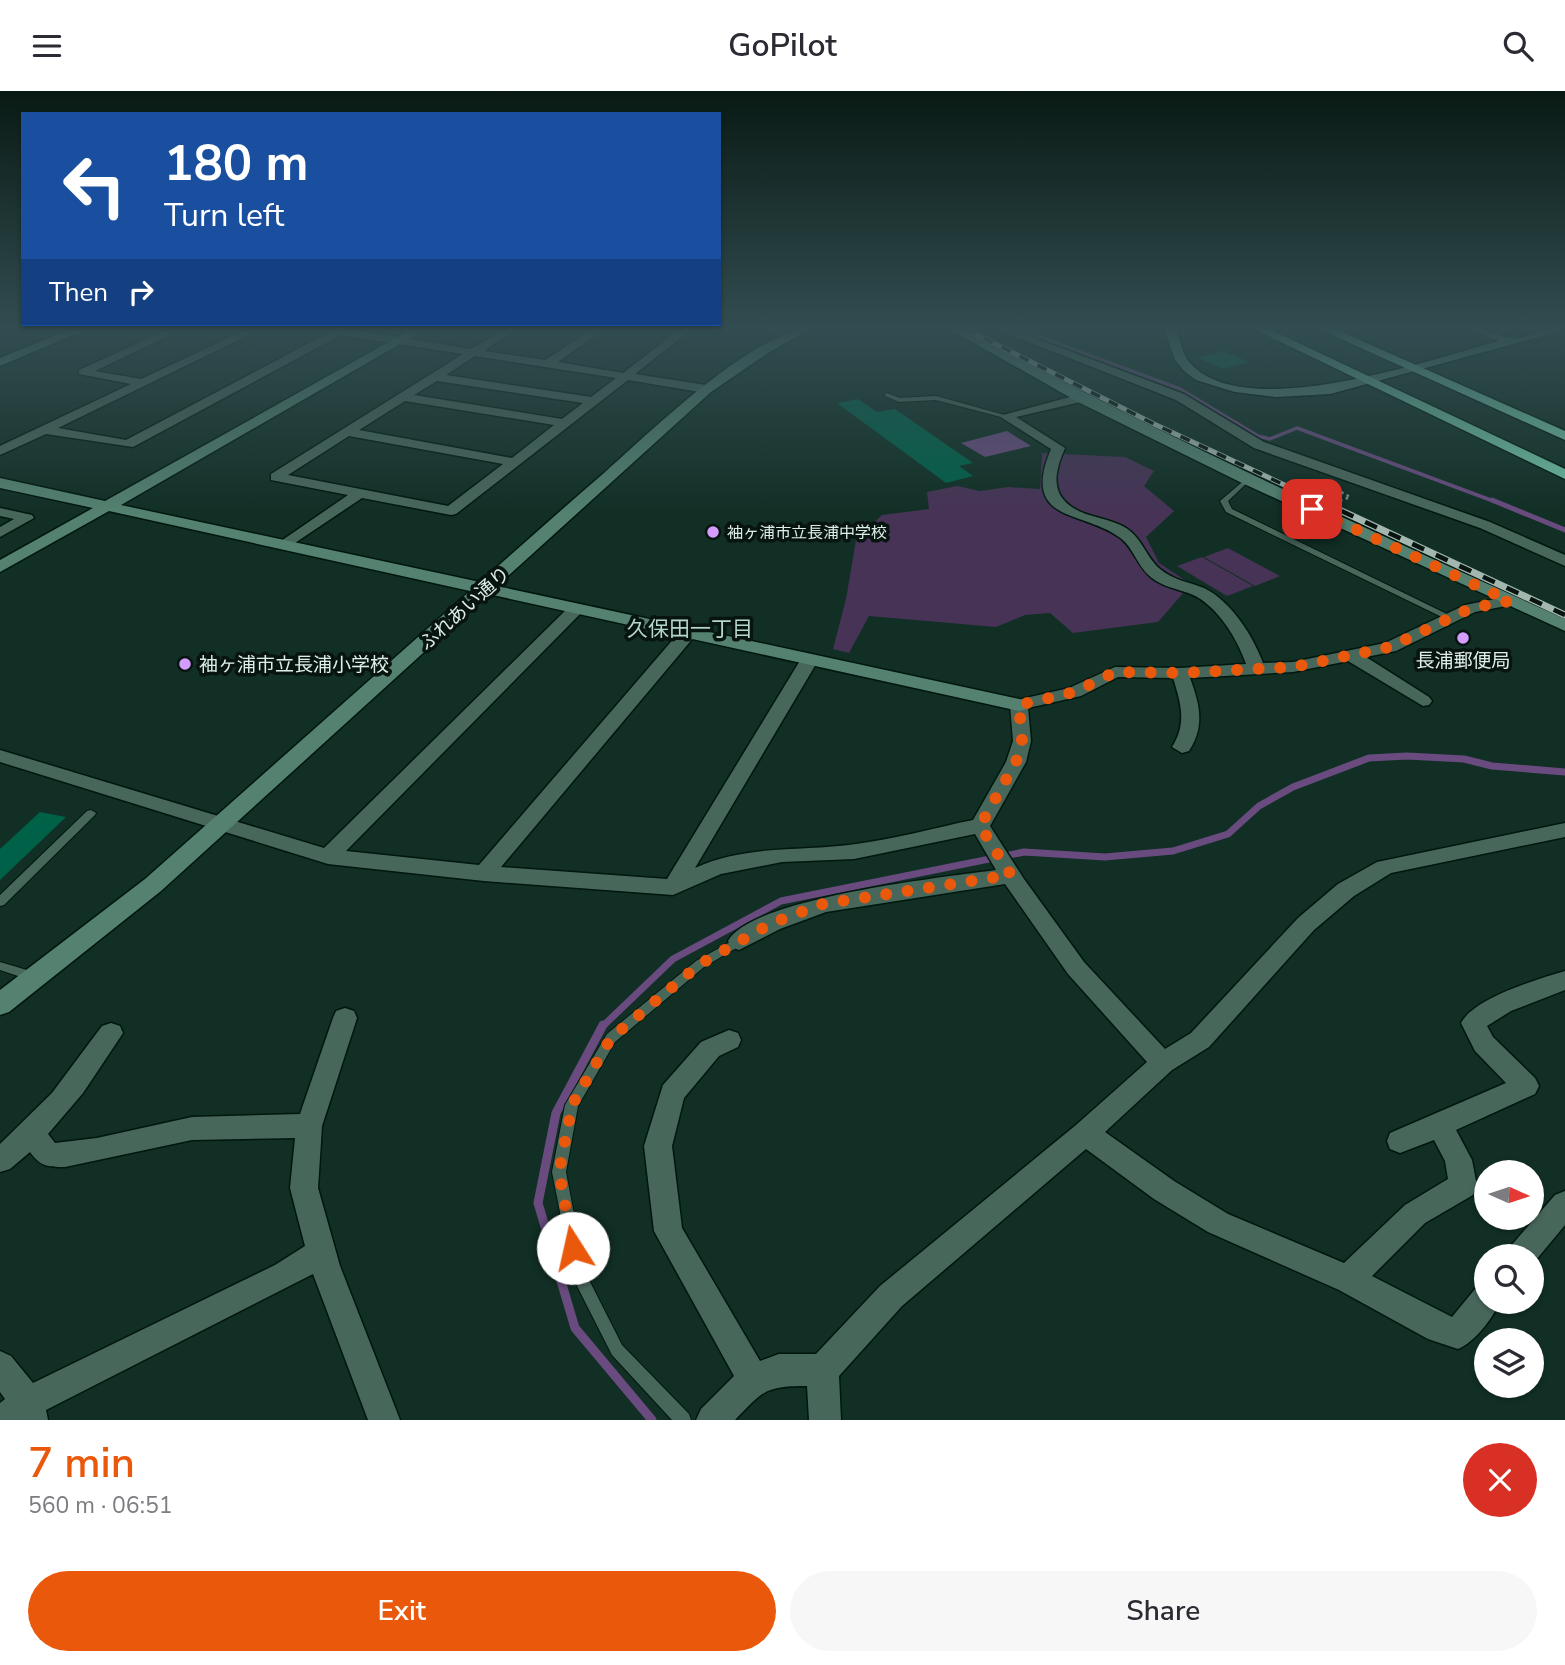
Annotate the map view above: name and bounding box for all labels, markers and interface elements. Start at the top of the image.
text: GoPilot [728,24,837,67]
icon: menu [28,27,66,65]
icon: search [1499,27,1537,65]
text: 180 m [164,130,308,197]
icon: left [49,140,140,231]
text: Turn left [164,194,284,237]
icon: right [122,273,160,311]
text: Then [49,275,108,310]
pin [1282,479,1342,539]
icon: arrive [1293,490,1331,528]
place label: 袖ヶ浦市立長浦中学校 [727,522,887,544]
marker: 袖ヶ浦市立長浦中学校 [705,524,721,540]
street label: ふれあい通り [414,561,516,657]
district label: 久保田一丁目 [627,615,753,643]
marker: 長浦郵便局 [1455,630,1471,646]
place label: 長浦郵便局 [1415,648,1511,674]
place label: 袖ヶ浦市立長浦小学校 [199,652,389,678]
marker: 袖ヶ浦市立長浦小学校 [177,656,193,672]
north arrow [1474,1160,1544,1230]
map controls [1474,1160,1544,1398]
position arrow [536,1211,610,1285]
button: search [1474,1244,1544,1314]
button: layers [1474,1328,1544,1398]
text: 7 min [28,1435,135,1492]
button: close [1463,1443,1537,1517]
text: 560 m · 06:51 [28,1490,173,1521]
button: Exit [28,1571,776,1651]
button: Share [790,1571,1537,1651]

